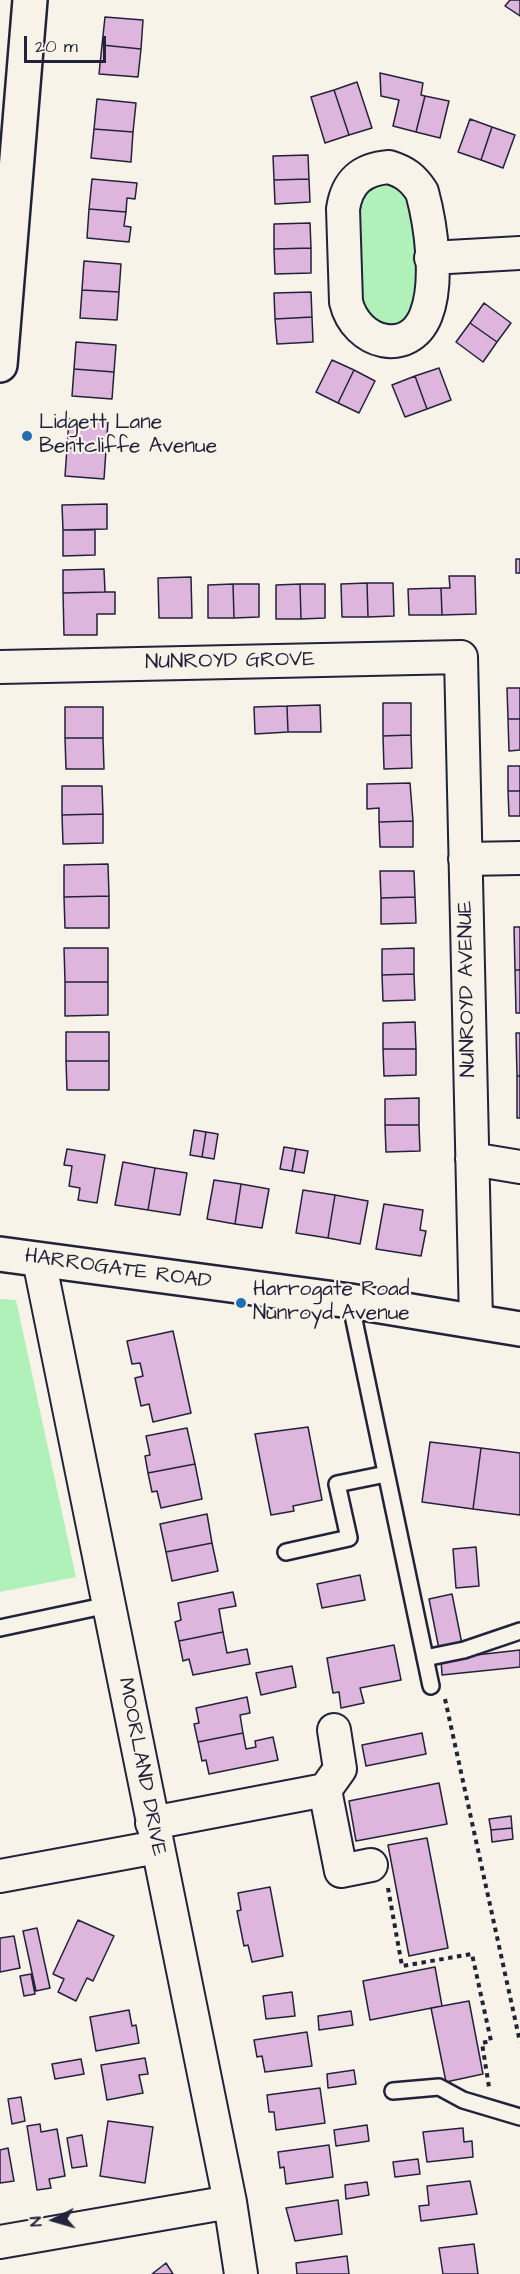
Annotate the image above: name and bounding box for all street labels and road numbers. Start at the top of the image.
street label: NUNROYD GROVE [145,648,315,676]
street label: NUNROYD AVENUE [454,900,482,1078]
street label: HARROGATE ROAD [23,1244,213,1296]
street label: MOORLAND DRIVE [111,1676,171,1858]

